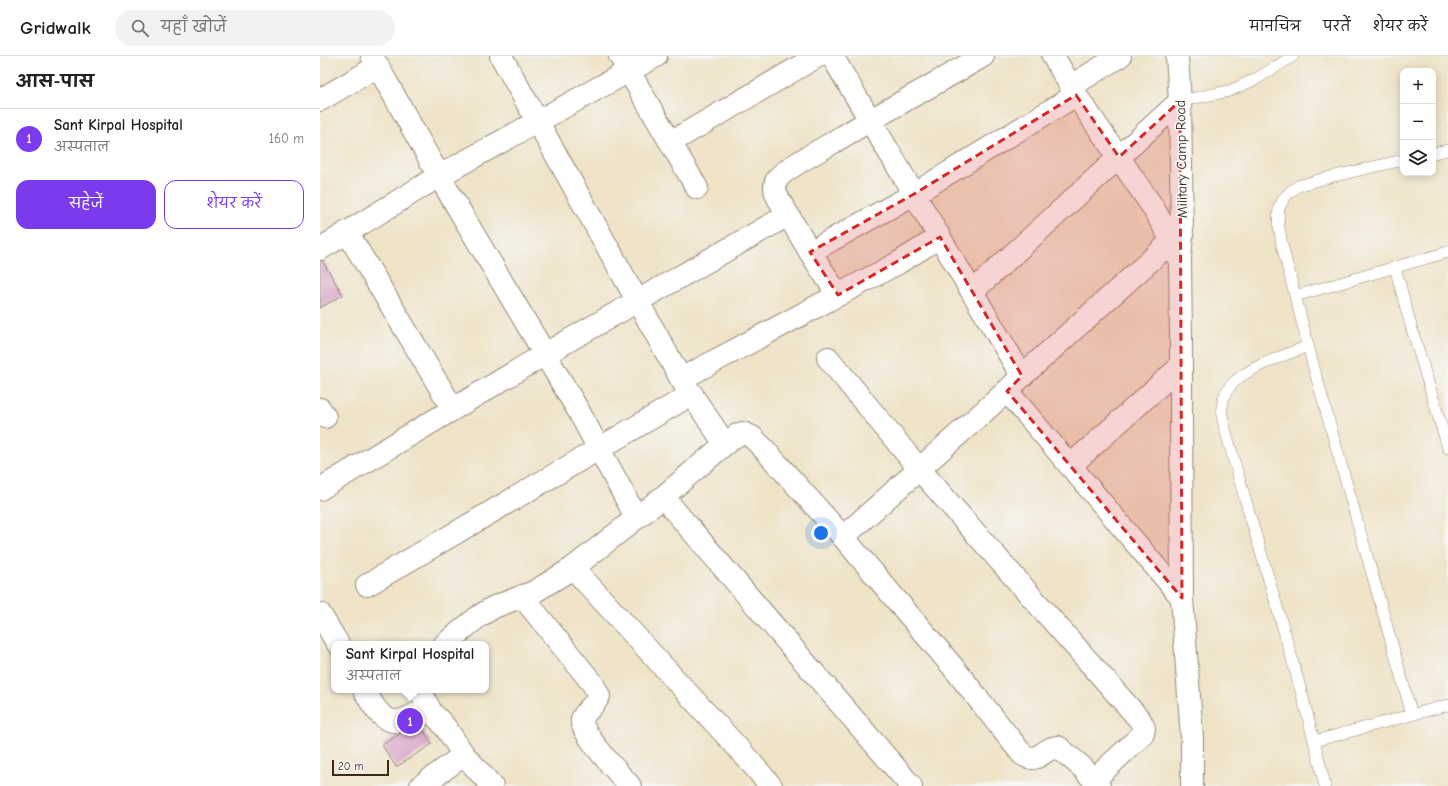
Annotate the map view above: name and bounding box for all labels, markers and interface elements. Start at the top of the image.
search box [115,10,395,46]
text: Gridwalk [20,17,91,39]
icon: search [129,17,151,39]
text: यहाँ खोजें [161,18,226,36]
text: मानचित्र [1250,18,1301,35]
text: परतें [1323,18,1350,35]
text: शेयर करें [1372,18,1428,35]
map controls [1400,68,1436,176]
button: + [1400,68,1436,104]
text: आस-पास [16,72,94,91]
street label: Military Camp Road [1172,100,1191,218]
button: − [1400,104,1436,140]
text: Sant Kirpal Hospital [54,116,183,134]
text: 1 [26,131,32,146]
text: 160 m [269,131,304,146]
text: अस्पताल [54,139,109,154]
button: layers [1400,140,1436,176]
button: सहेजें [16,180,156,229]
button: शेयर करें [164,180,304,229]
your location [811,523,831,543]
popup [331,641,489,693]
text: Sant Kirpal Hospital [346,645,474,663]
text: अस्पताल [346,668,401,683]
pin: 1 [397,706,423,736]
scale bar [332,758,389,777]
text: 20 m [338,760,363,773]

